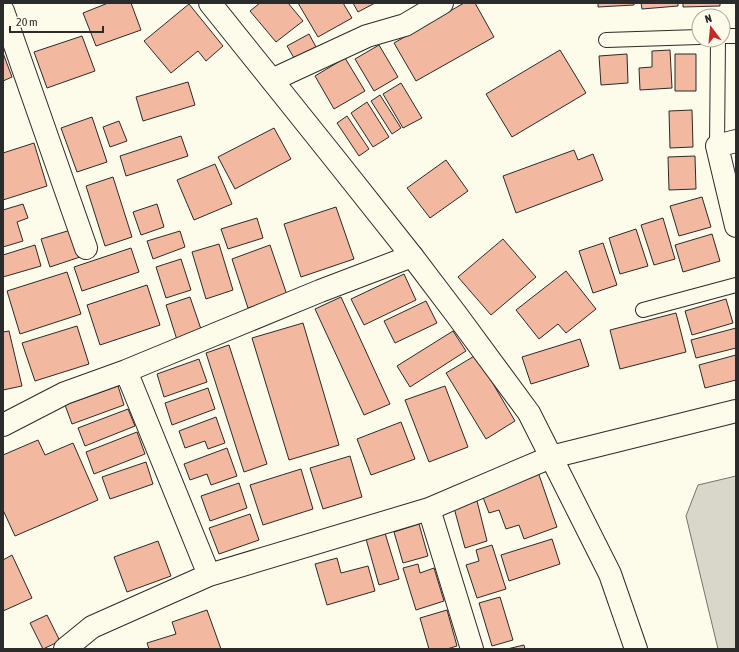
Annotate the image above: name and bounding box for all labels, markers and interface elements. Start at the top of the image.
scale bar [10,8,103,34]
north arrow [691,8,731,48]
text: N [703,12,713,25]
text: 20 m [16,15,38,29]

